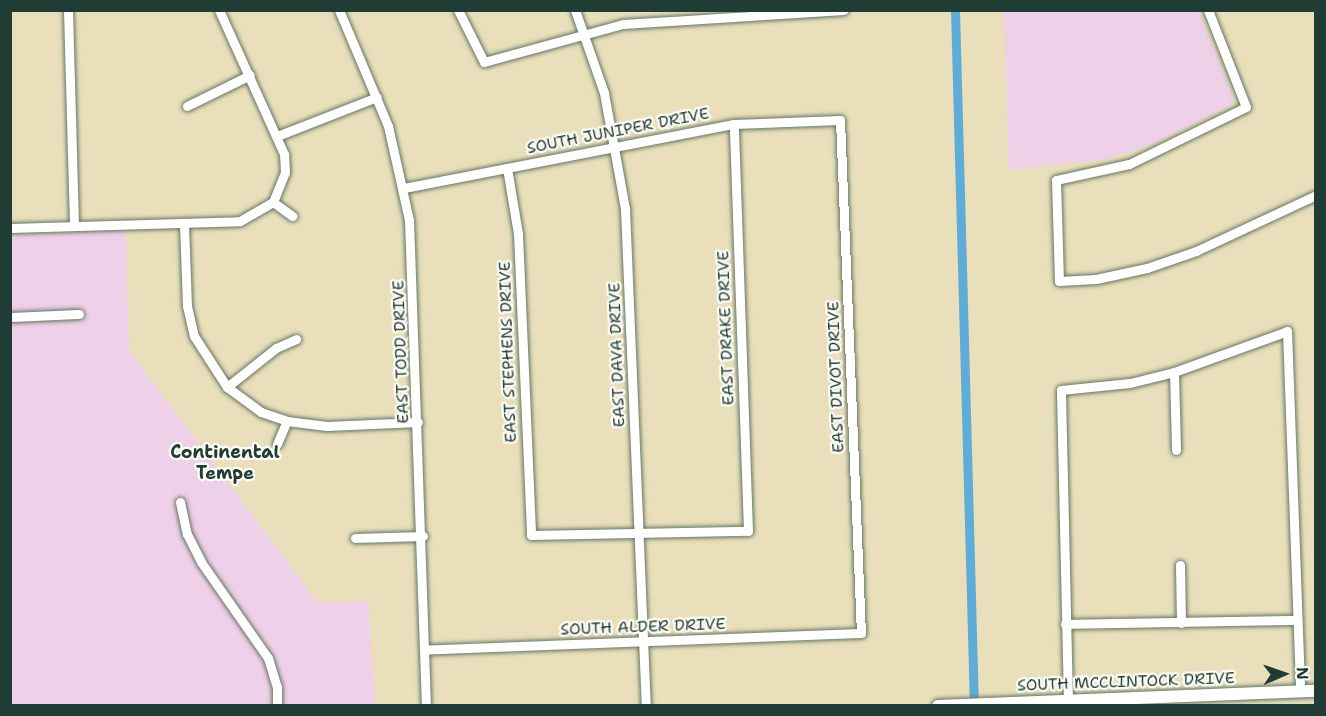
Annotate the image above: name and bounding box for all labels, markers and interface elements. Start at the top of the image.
street label: SOUTH JUNIPER DRIVE [525,104,711,158]
street label: EAST DRAKE DRIVE [714,250,738,406]
street label: EAST STEPHENS DRIVE [495,261,521,443]
street label: EAST TODD DRIVE [389,280,413,424]
street label: EAST DAVA DRIVE [605,282,629,428]
street label: EAST DIVOT DRIVE [824,301,848,453]
district label: Continental Tempe [170,442,280,484]
street label: SOUTH ALDER DRIVE [560,615,726,639]
north arrow [1254,644,1314,704]
text: N [1292,667,1313,680]
street label: SOUTH MCCLINTOCK DRIVE [1017,669,1235,695]

